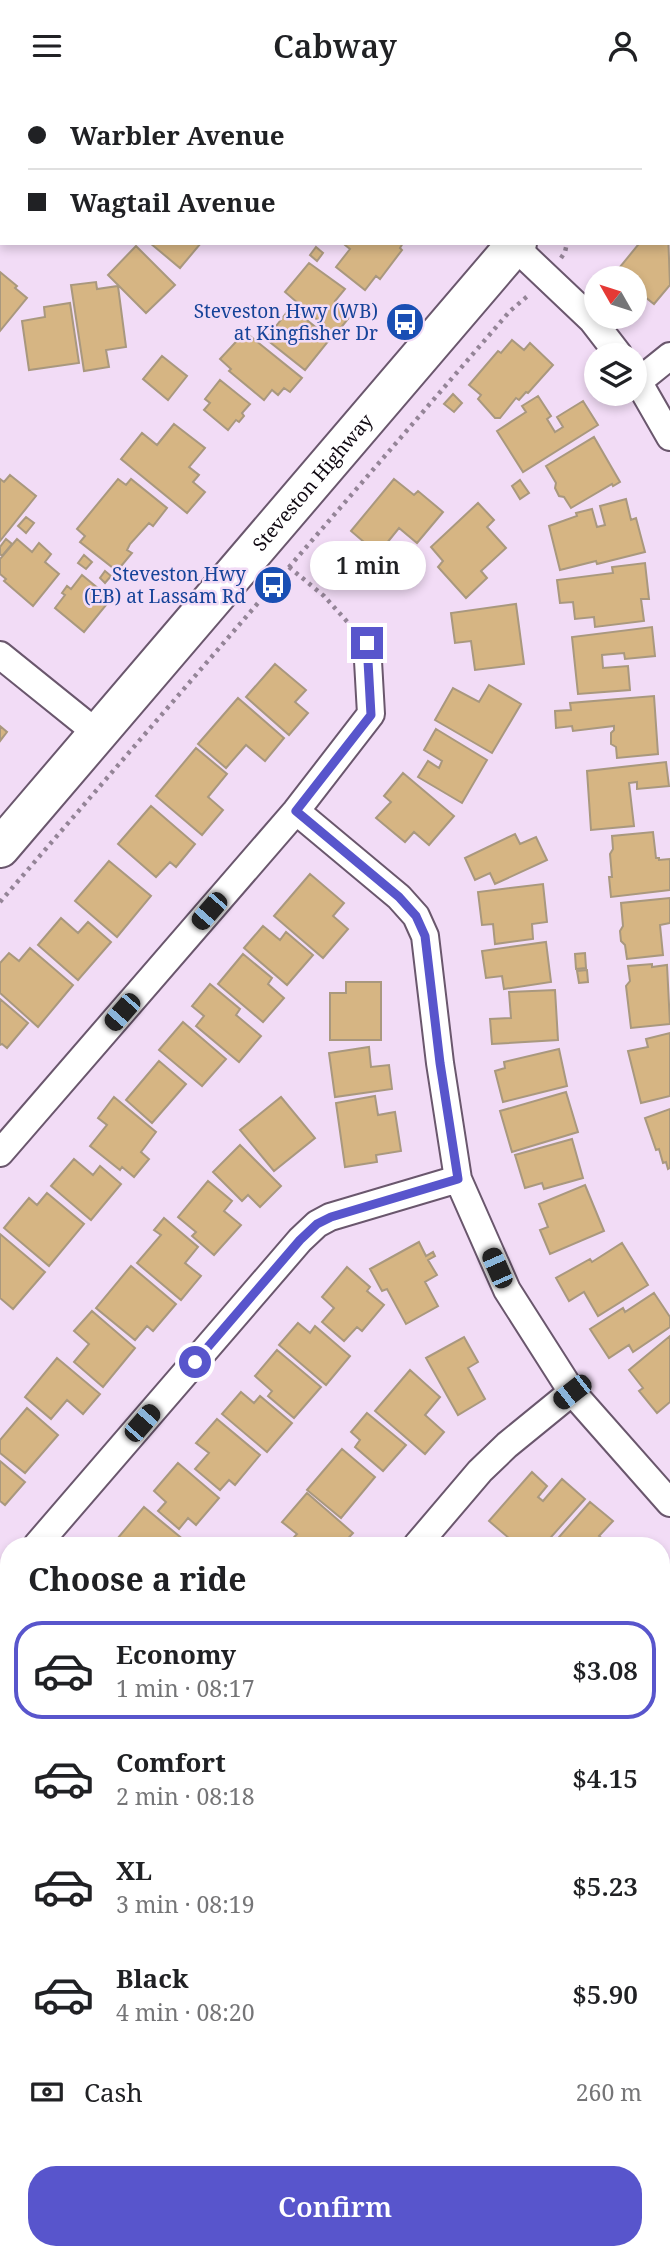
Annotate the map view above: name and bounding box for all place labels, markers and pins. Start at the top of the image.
place label: Steveston Hwy (WB) at Kingfisher Dr [194,298,378,346]
bus stop icon: Steveston Hwy (WB) at Kingfisher Dr [384,301,426,343]
place label: Steveston Hwy (EB) at Lassam Rd [84,561,246,609]
bus stop icon: Steveston Hwy (EB) at Lassam Rd [252,564,294,606]

